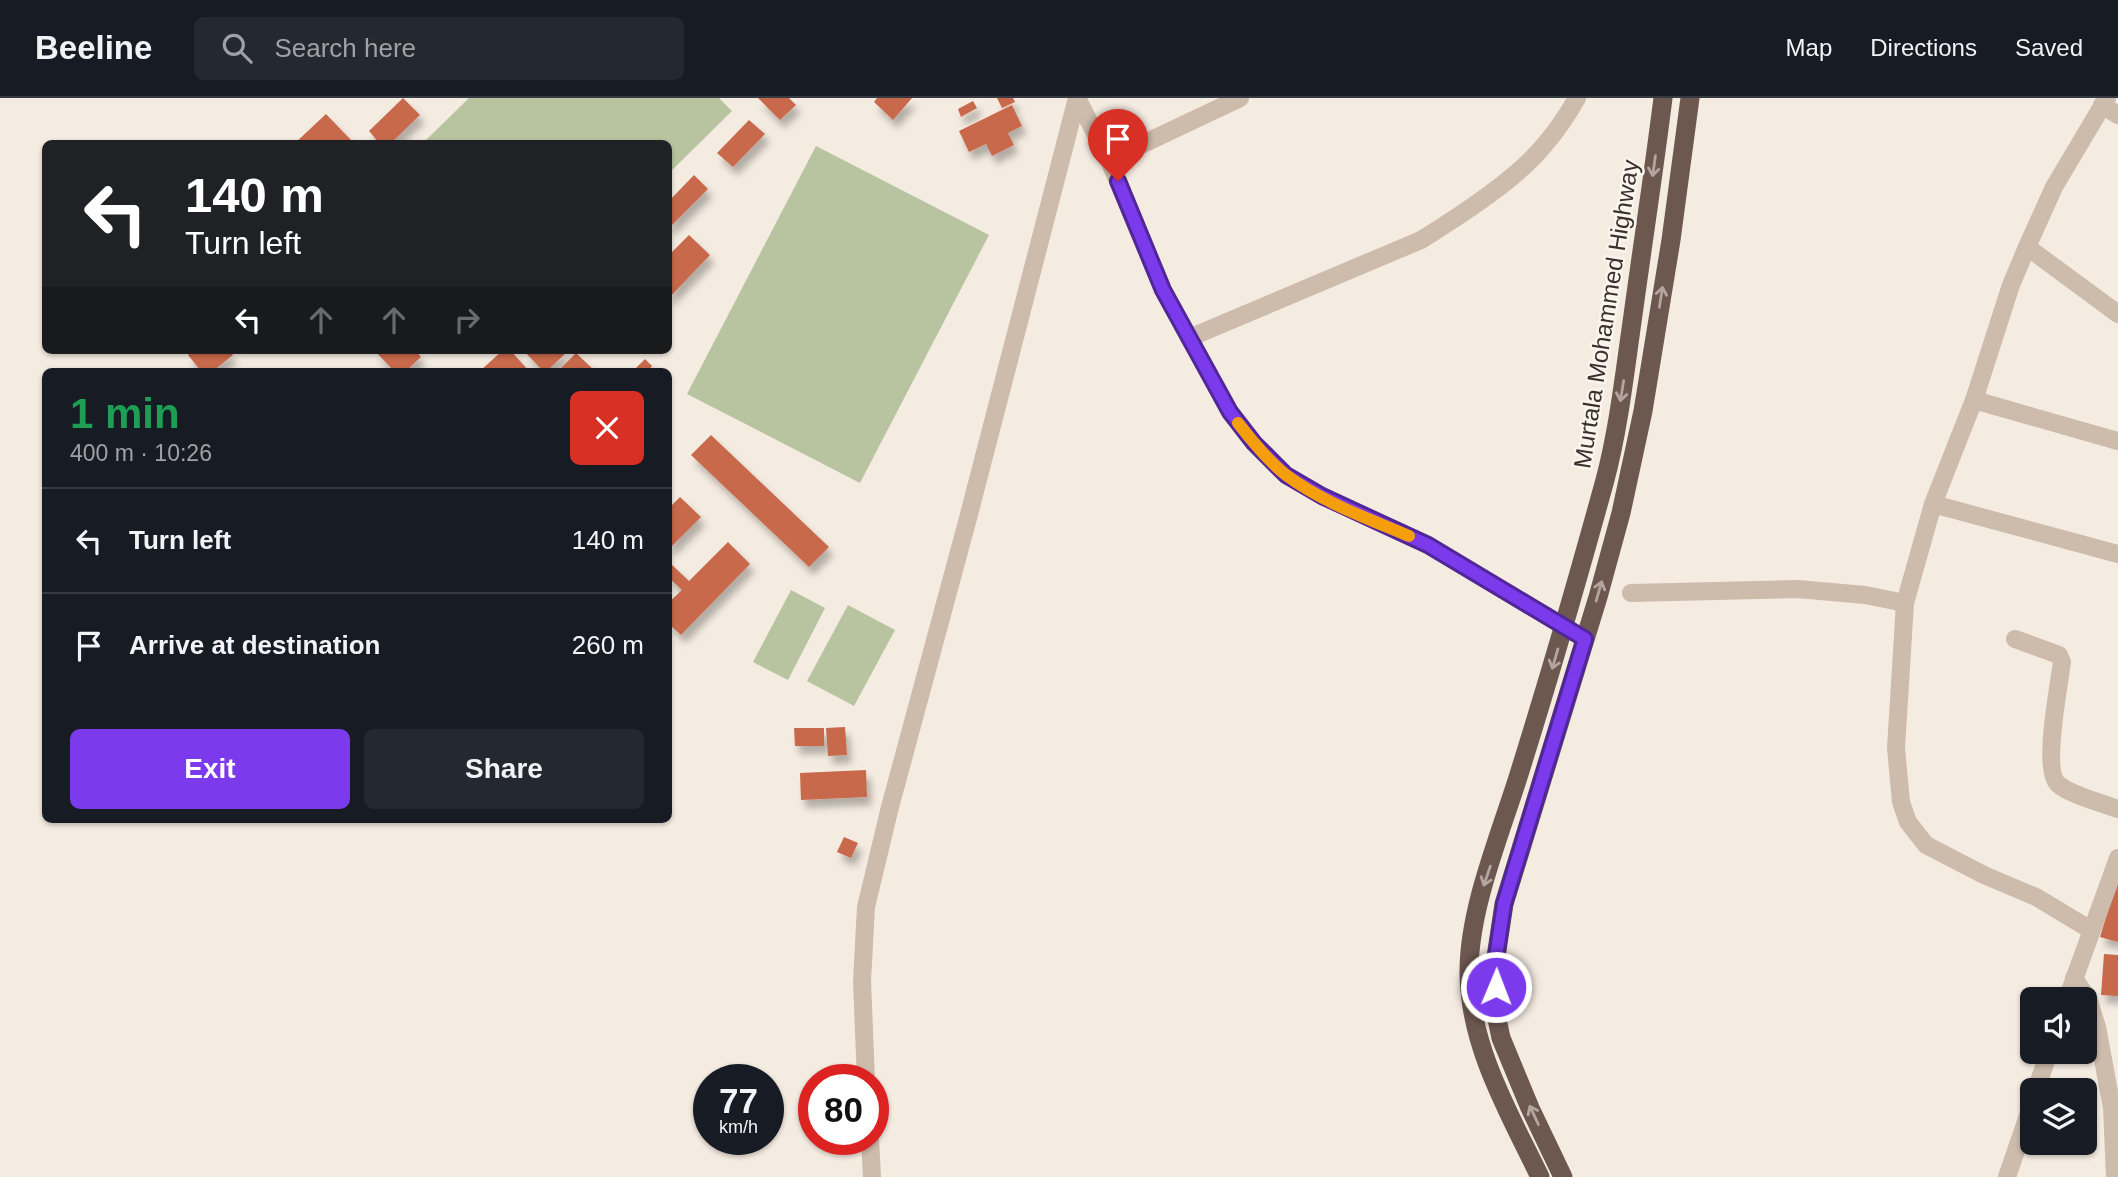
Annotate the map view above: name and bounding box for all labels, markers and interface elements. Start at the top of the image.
search box [194,17,684,80]
text: Beeline [35,29,152,66]
icon: search [218,29,256,67]
text: Search here [274,33,416,63]
text: Map [1786,34,1832,61]
text: Directions [1870,34,1977,61]
text: Saved [2015,34,2083,61]
pin [1088,109,1148,181]
icon: arrive [1099,120,1137,158]
one-way arrow [1647,154,1660,176]
street label: Murtala Mohammed Highway [1568,158,1644,470]
icon: left [70,168,161,259]
text: 140 m [185,168,324,222]
text: Turn left [185,225,301,261]
one-way arrow [1655,286,1668,309]
icon: left [229,301,267,339]
icon: ahead [302,301,340,339]
icon: ahead [375,301,413,339]
icon: right [448,301,486,339]
one-way arrow [1615,379,1628,402]
text: 1 min [70,390,180,437]
button: close [570,391,644,465]
text: 400 m · 10:26 [70,440,212,466]
icon: left [70,522,108,560]
text: Turn left [129,525,231,555]
text: 140 m [572,525,644,555]
one-way arrow [1594,580,1607,602]
icon: arrive [70,627,108,665]
text: Arrive at destination [129,630,380,660]
text: 260 m [572,630,644,660]
one-way arrow [1547,648,1560,670]
button: Exit [70,729,350,809]
button: Share [364,729,644,809]
one-way arrow [1480,865,1493,887]
position arrow [1459,950,1533,1024]
map controls [2020,987,2097,1155]
button: sound [2020,987,2097,1064]
speed limit sign: 80 [798,1064,889,1155]
button: layers [2020,1078,2097,1155]
text: 77 [719,1081,758,1120]
one-way arrow [1526,1105,1540,1126]
text: km/h [719,1117,758,1137]

